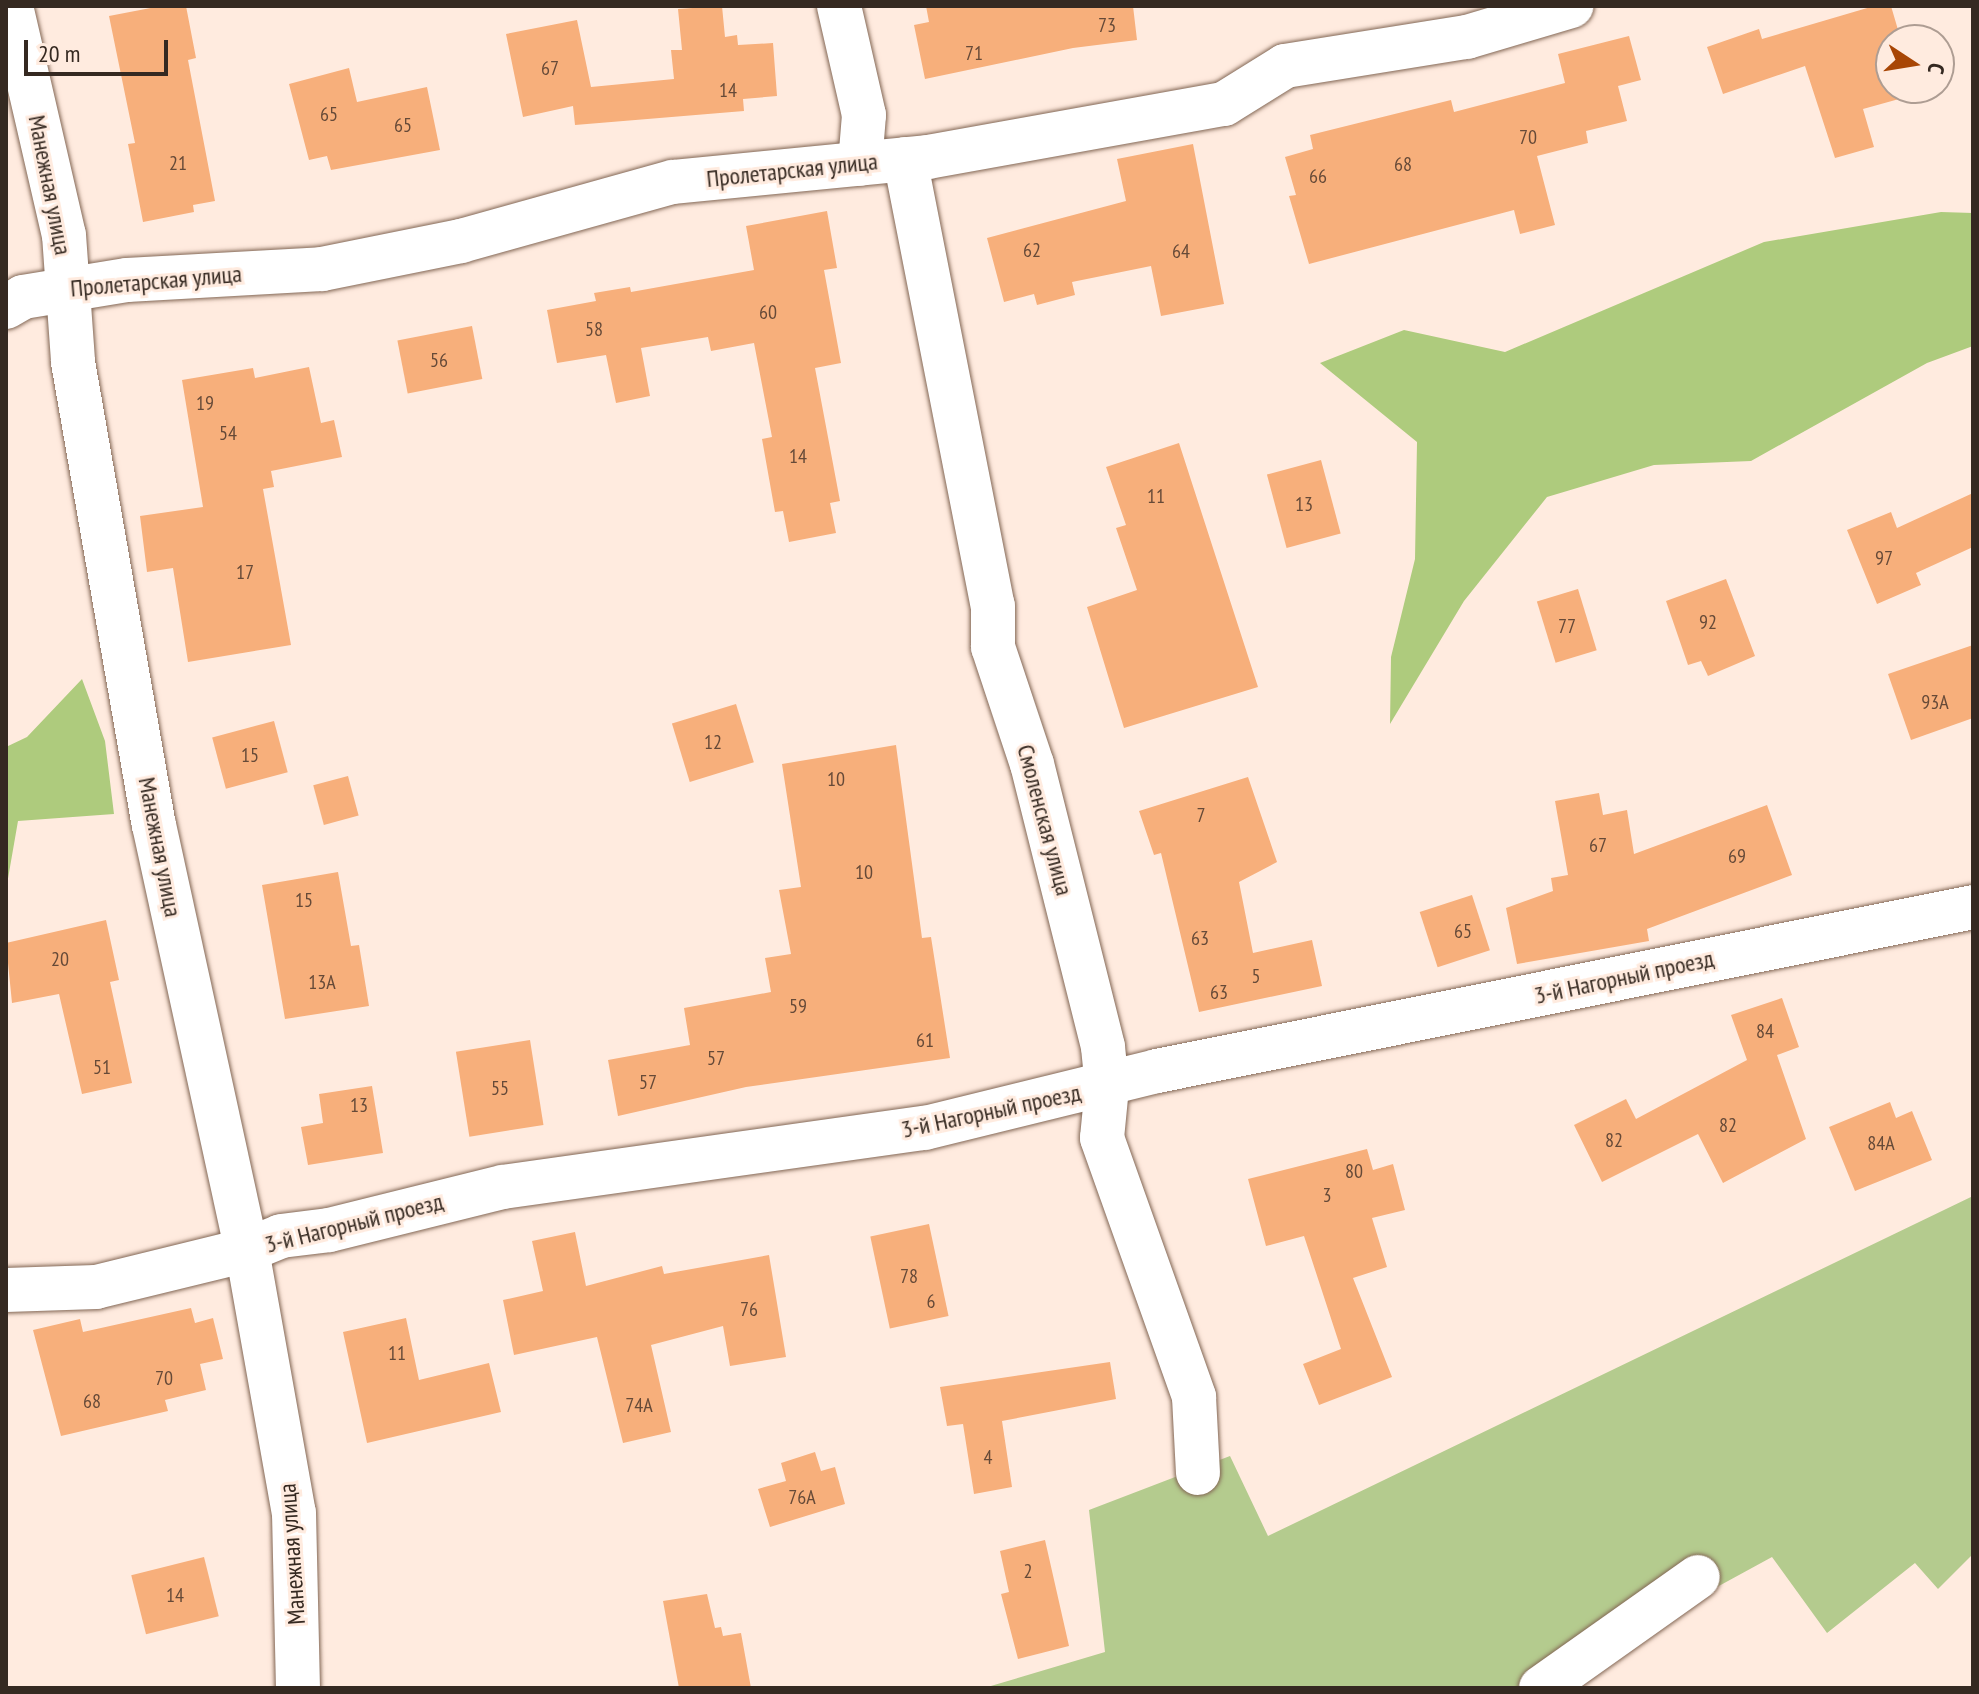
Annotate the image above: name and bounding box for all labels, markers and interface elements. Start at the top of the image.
house number: 73 [1098,13,1116,37]
scale bar [28,24,172,74]
north arrow [1875,24,1955,104]
text: 20 m [38,38,80,69]
house number: 71 [965,41,983,65]
house number: 67 [541,56,559,80]
text: С [1922,61,1951,76]
house number: 14 [719,78,737,102]
house number: 65 [320,102,338,126]
street label: Манежная улица [22,113,78,257]
house number: 65 [394,113,412,137]
house number: 70 [1519,125,1537,149]
street label: Пролетарская улица [705,147,879,193]
house number: 21 [169,151,187,175]
house number: 68 [1394,152,1412,176]
house number: 66 [1309,164,1327,188]
house number: 62 [1023,238,1041,262]
house number: 64 [1172,239,1190,263]
street label: Пролетарская улица [69,259,243,303]
house number: 60 [759,300,777,324]
house number: 58 [585,317,603,341]
house number: 56 [430,348,448,372]
house number: 19 [196,391,214,415]
house number: 54 [219,421,237,445]
house number: 14 [789,444,807,468]
house number: 11 [1147,484,1165,508]
house number: 13 [1295,492,1313,516]
house number: 97 [1875,546,1893,570]
house number: 17 [236,560,254,584]
house number: 92 [1699,610,1717,634]
house number: 77 [1558,614,1576,638]
house number: 93А [1921,690,1949,714]
house number: 12 [704,730,722,754]
street label: Смоленская улица [1011,741,1079,899]
house number: 15 [241,743,259,767]
house number: 10 [827,767,845,791]
street label: Манежная улица [132,775,188,919]
house number: 7 [1197,803,1205,827]
house number: 67 [1589,833,1607,857]
house number: 69 [1728,844,1746,868]
house number: 10 [855,860,873,884]
house number: 15 [295,888,313,912]
house number: 65 [1454,919,1472,943]
house number: 63 [1191,926,1209,950]
street label: 3-й Нагорный проезд [1532,944,1716,1010]
house number: 20 [51,947,69,971]
house number: 5 [1252,964,1260,988]
house number: 13А [308,970,336,994]
house number: 63 [1210,980,1228,1004]
house number: 59 [789,994,807,1018]
house number: 84 [1756,1019,1774,1043]
house number: 61 [916,1028,934,1052]
house number: 57 [707,1046,725,1070]
house number: 51 [93,1055,111,1079]
house number: 57 [639,1070,657,1094]
house number: 55 [491,1076,509,1100]
street label: 3-й Нагорный проезд [899,1078,1083,1144]
house number: 13 [350,1093,368,1117]
house number: 82 [1719,1113,1737,1137]
house number: 82 [1605,1128,1623,1152]
house number: 84А [1867,1131,1895,1155]
house number: 80 [1345,1159,1363,1183]
house number: 3 [1323,1183,1331,1207]
street label: 3-й Нагорный проезд [262,1187,446,1259]
house number: 78 [900,1264,918,1288]
house number: 6 [927,1289,935,1313]
house number: 76 [740,1297,758,1321]
house number: 11 [388,1341,406,1365]
house number: 70 [155,1366,173,1390]
house number: 68 [83,1389,101,1413]
house number: 74А [625,1393,653,1417]
house number: 4 [984,1445,992,1469]
street label: Манежная улица [273,1482,311,1626]
house number: 76А [788,1485,816,1509]
house number: 2 [1024,1559,1032,1583]
house number: 14 [166,1583,184,1607]

